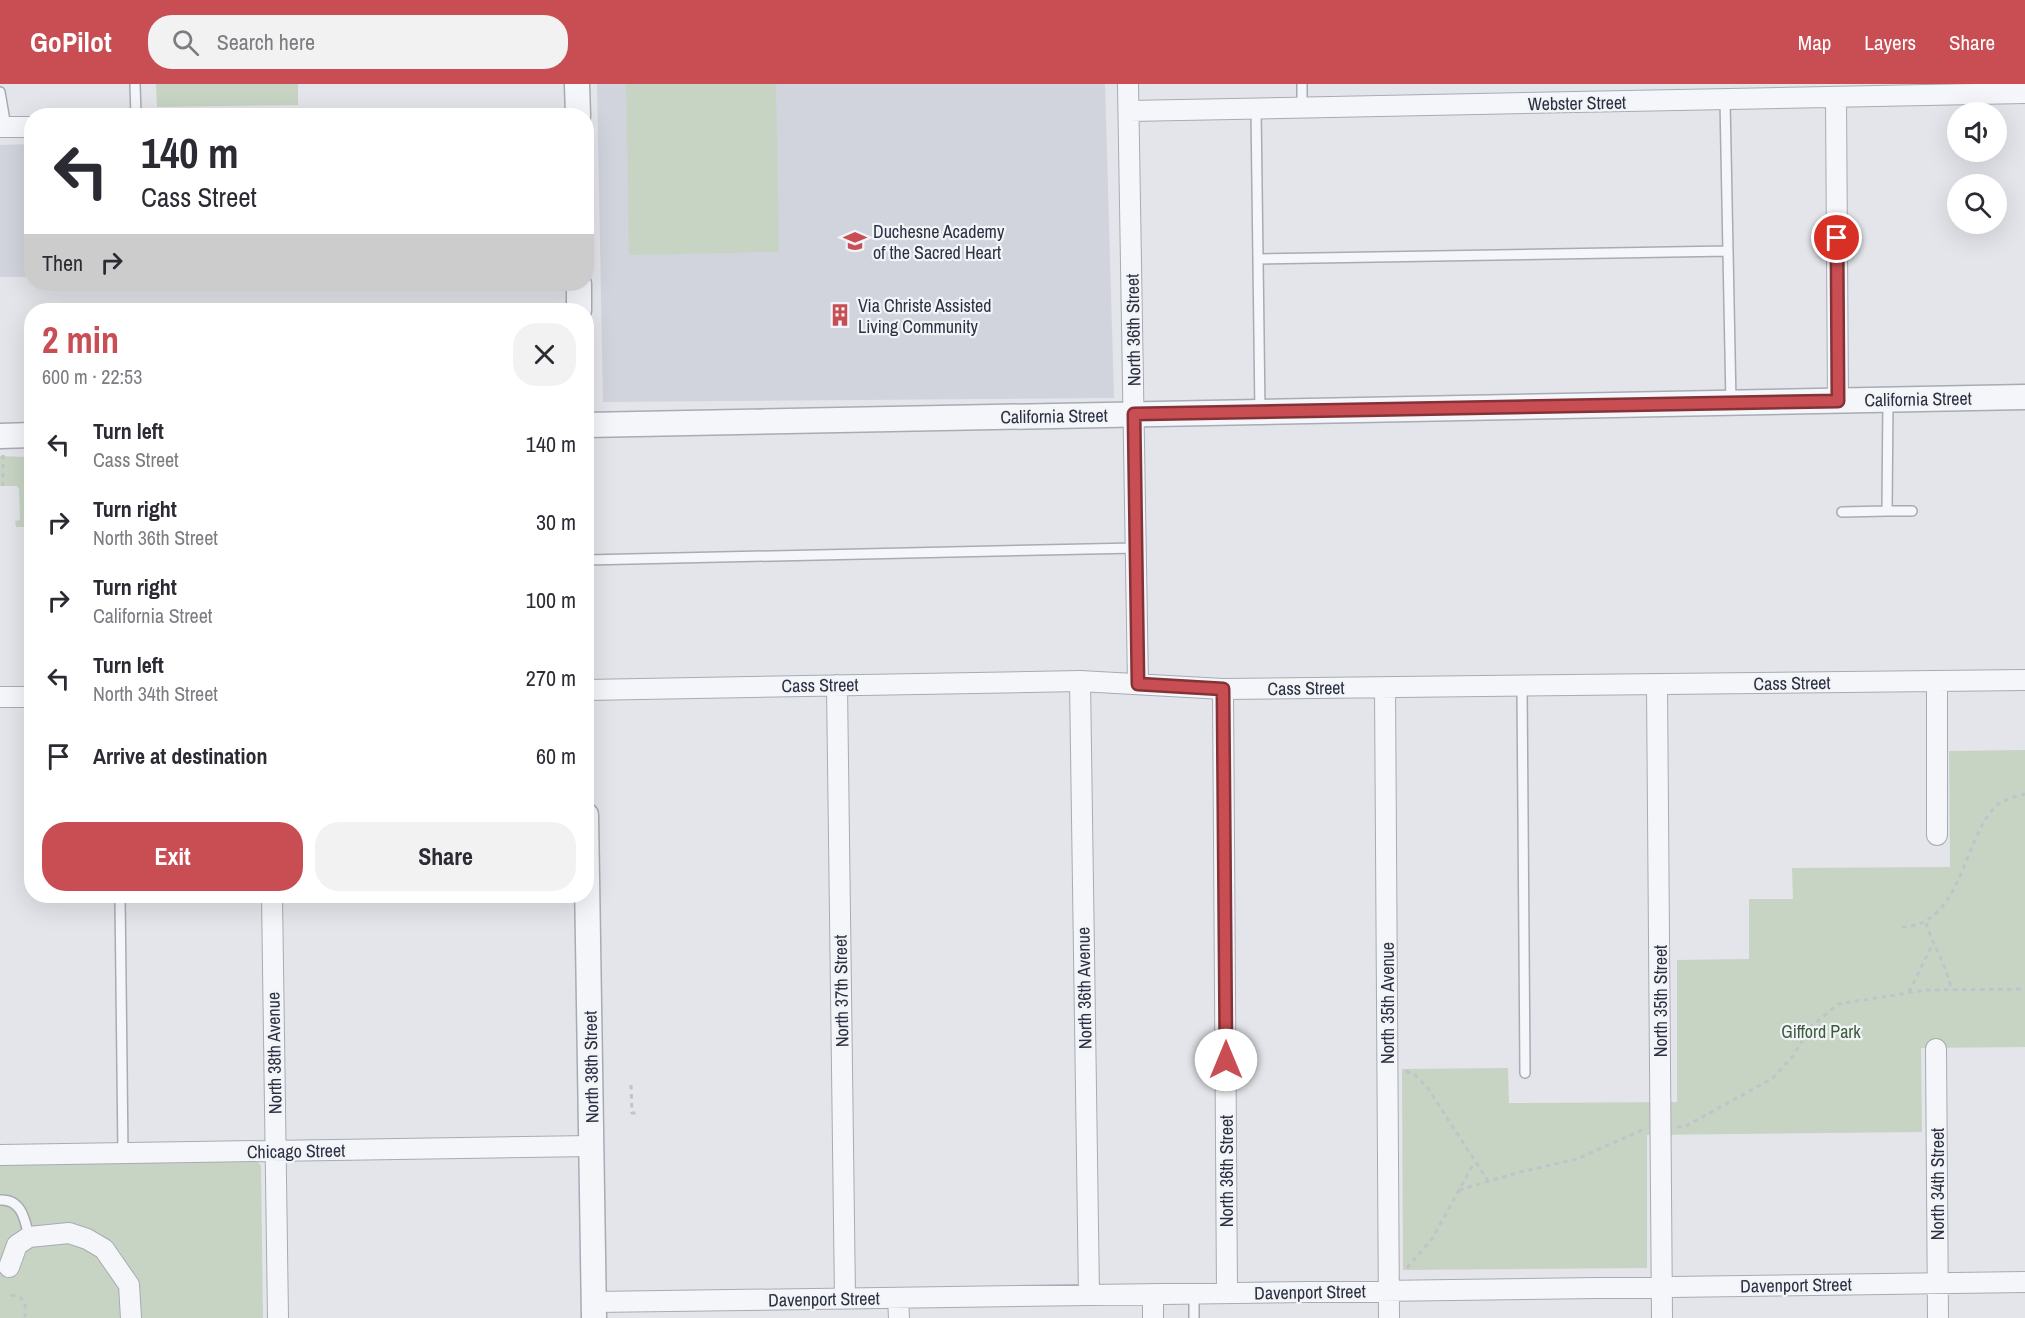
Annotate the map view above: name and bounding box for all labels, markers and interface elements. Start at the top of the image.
search box [148,15,568,69]
text: GoPilot [30,23,112,61]
icon: search [169,26,202,59]
text: Search here [217,27,315,57]
text: Map [1798,28,1831,57]
text: Layers [1864,28,1916,57]
text: Share [1949,28,1995,57]
street label: Webster Street [1528,90,1626,116]
map controls [1947,102,2007,234]
button: sound [1947,102,2007,162]
text: 140 m [141,125,239,181]
icon: left [42,132,120,210]
button: search [1947,174,2007,234]
text: Cass Street [141,179,257,215]
pin [1811,212,1862,263]
place label: Duchesne Academy of the Sacred Heart [873,219,1005,265]
icon: arrive [1820,221,1853,254]
school or university icon: Duchesne Academy of the Sacred Heart [842,228,868,254]
icon: right [95,246,128,279]
text: Then [42,248,83,278]
street label: North 36th Street [1120,274,1146,386]
place label: Via Christe Assisted Living Community [858,293,992,339]
building icon: Via Christe Assisted Living Community [827,302,853,328]
text: 2 min [42,316,119,364]
button: close [513,323,576,386]
text: 600 m · 22:53 [42,363,142,390]
street label: California Street [1864,386,1972,412]
street label: California Street [1000,403,1108,429]
text: Turn left [93,416,164,446]
icon: left [42,428,75,461]
text: 140 m [526,429,576,459]
text: Cass Street [93,446,179,473]
text: Turn right [93,494,177,524]
icon: right [42,506,75,539]
text: 30 m [536,507,576,537]
text: North 36th Street [93,524,218,551]
text: Turn right [93,572,177,602]
icon: right [42,584,75,617]
text: 100 m [526,585,576,615]
text: California Street [93,602,212,629]
text: Turn left [93,650,164,680]
icon: left [42,662,75,695]
text: 270 m [526,663,576,693]
street label: Cass Street [1753,670,1831,696]
street label: Cass Street [781,672,859,698]
street label: Cass Street [1267,675,1345,701]
text: North 34th Street [93,680,218,707]
icon: arrive [42,740,75,773]
text: Arrive at destination [93,741,267,771]
text: 60 m [536,741,576,771]
button: Exit [42,822,303,891]
button: Share [315,822,576,891]
street label: North 36th Avenue [1070,927,1098,1049]
street label: North 37th Street [828,935,854,1047]
street label: North 35th Avenue [1375,942,1400,1064]
street label: North 35th Street [1648,945,1673,1057]
street label: North 38th Avenue [260,992,288,1114]
street label: North 38th Street [578,1011,604,1123]
park label: Gifford Park [1781,1019,1861,1044]
position arrow [1194,1028,1258,1092]
street label: North 36th Street [1214,1115,1239,1227]
street label: North 34th Street [1925,1128,1950,1240]
street label: Chicago Street [247,1138,345,1164]
street label: Davenport Street [1740,1272,1852,1298]
street label: Davenport Street [1254,1279,1366,1305]
street label: Davenport Street [768,1286,880,1312]

